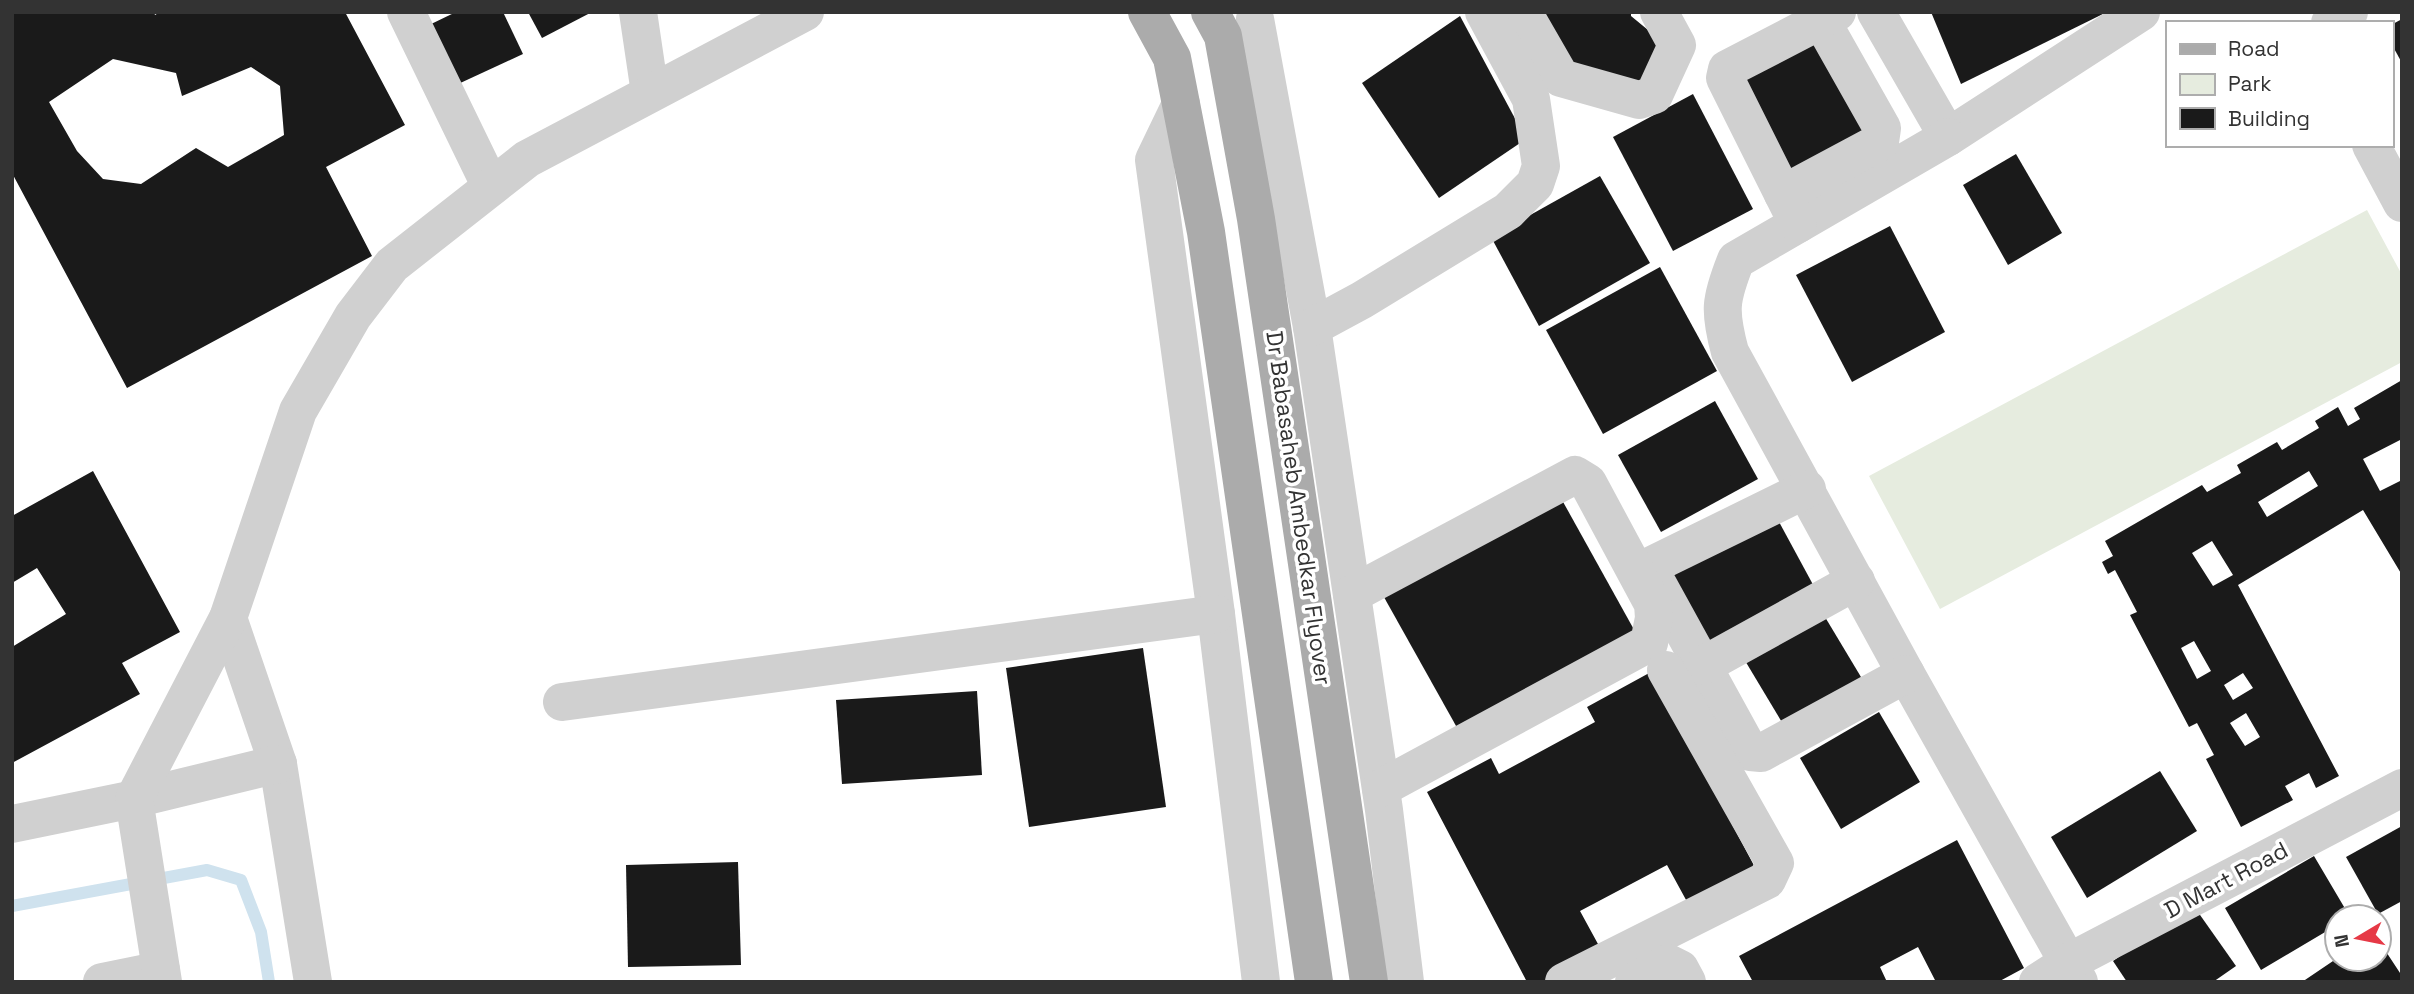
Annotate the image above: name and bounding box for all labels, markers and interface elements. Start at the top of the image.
legend [2166,21,2393,147]
text: Road [2228,35,2280,62]
text: Park [2228,70,2272,97]
text: Building [2228,105,2310,132]
street label: Dr Babasaheb Ambedkar Flyover [1259,329,1339,687]
street label: D Mart Road [2159,835,2293,925]
north arrow [2323,903,2393,973]
text: N [2328,932,2355,949]

